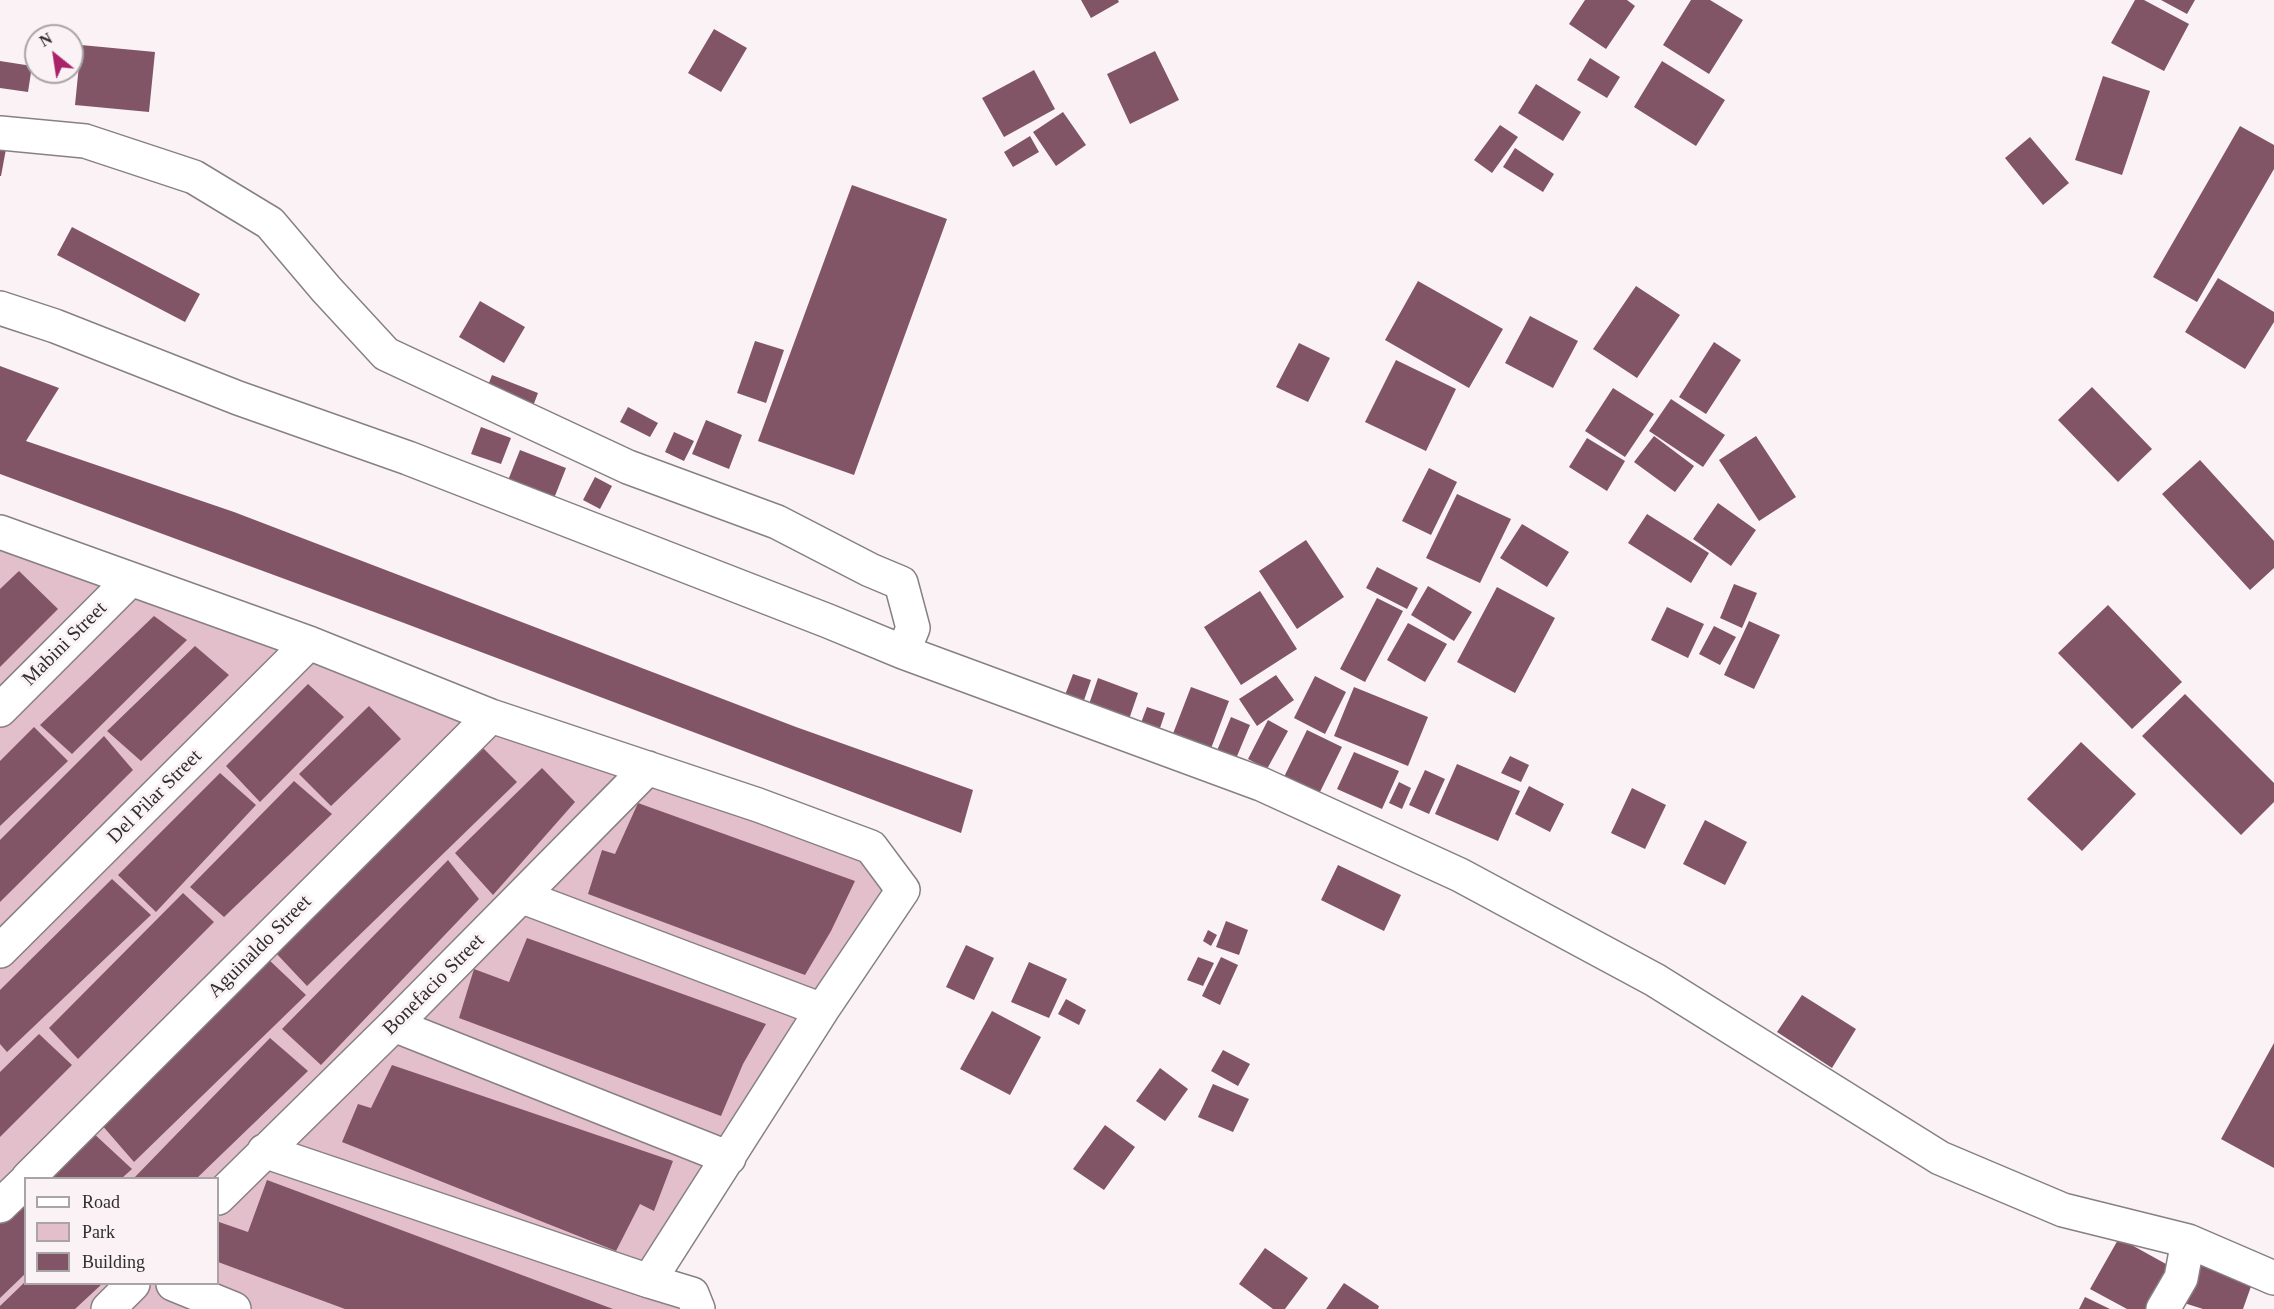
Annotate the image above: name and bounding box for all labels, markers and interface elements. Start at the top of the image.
north arrow [24,24,84,84]
text: N [36,29,55,50]
street label: Mabini Street [18,597,112,691]
street label: Del Pilar Street [103,745,207,849]
street label: Aguinaldo Street [203,890,317,1004]
street label: Bonefacio Street [378,929,490,1041]
legend [24,1177,219,1285]
text: Road [82,1192,120,1212]
text: Park [82,1222,115,1242]
text: Building [82,1252,145,1272]

